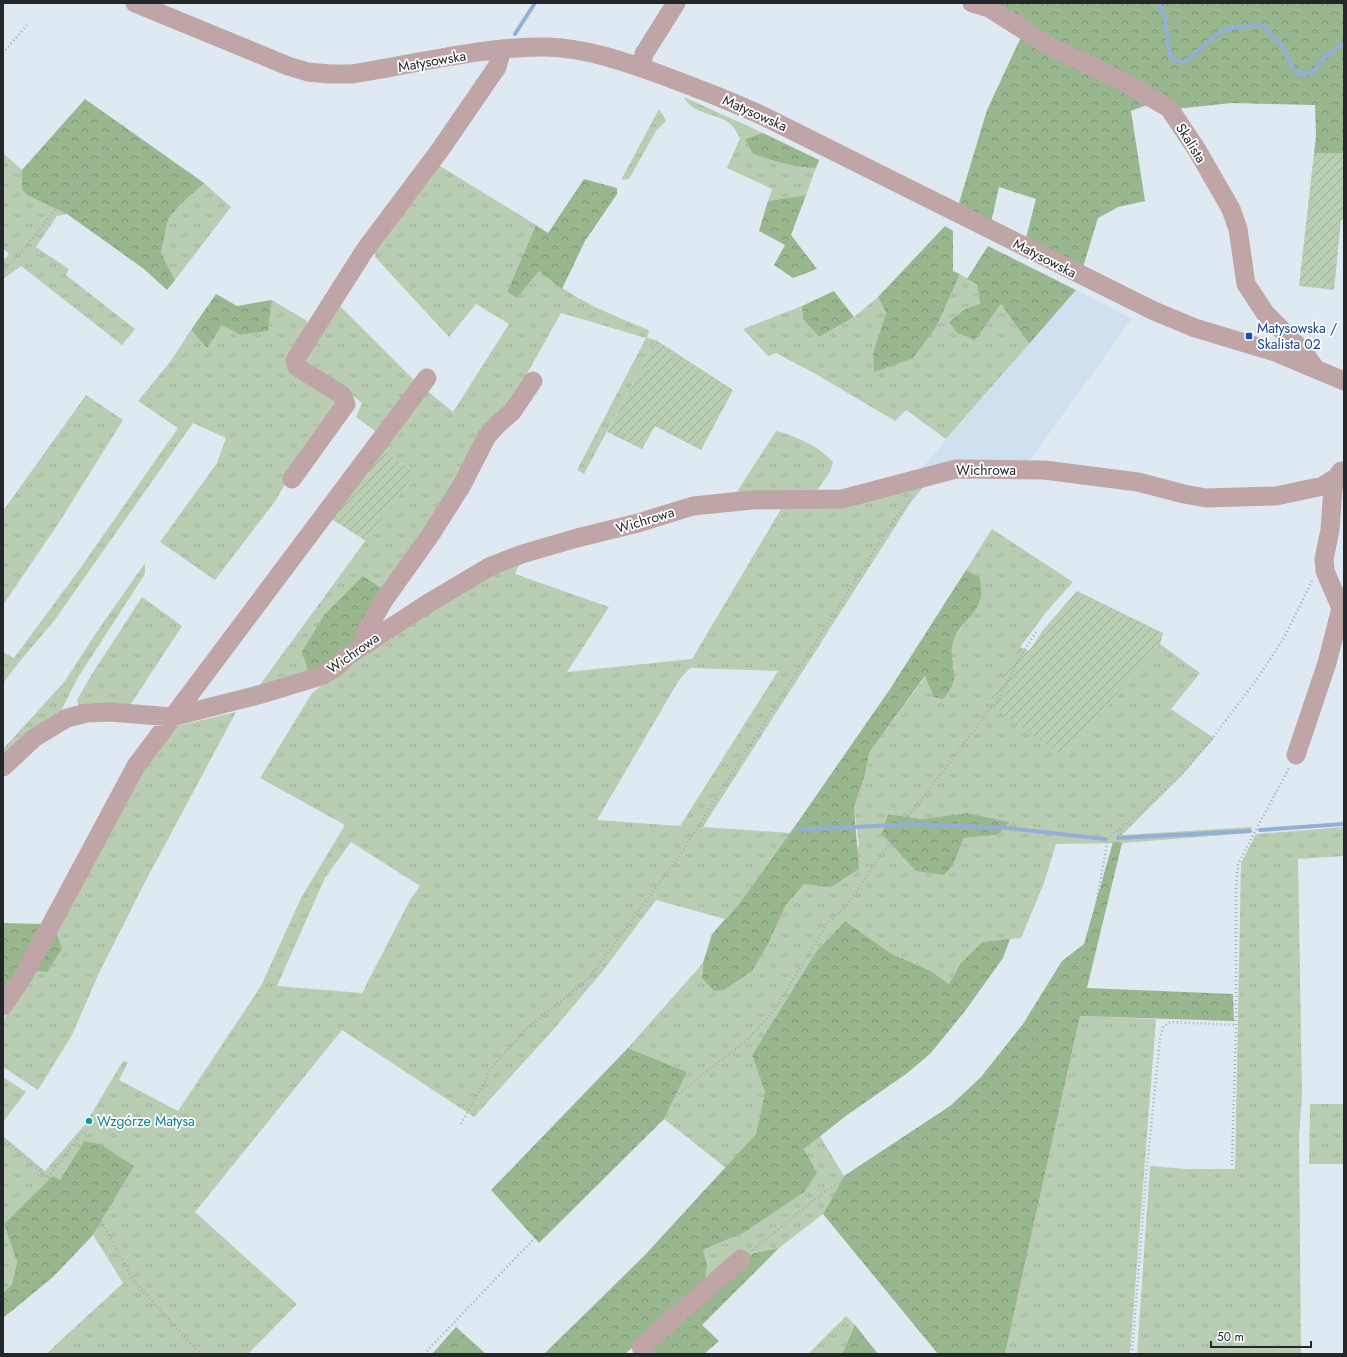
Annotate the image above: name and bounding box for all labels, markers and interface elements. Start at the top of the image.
street label: Matysowska [396,45,468,77]
street label: Matysowska [720,90,790,136]
street label: Skalista [1171,119,1211,167]
street label: Matysowska [1010,233,1080,283]
place label: Matysowska / Skalista 02 [1257,318,1337,354]
marker: Matysowska / Skalista 02 [1244,331,1254,341]
street label: Wichrowa [956,460,1016,480]
street label: Wichrowa [613,502,677,538]
street label: Wichrowa [323,628,383,678]
place label: Wzgórze Matysa [97,1111,195,1131]
marker: Wzgórze Matysa [84,1116,94,1126]
scale bar [1211,1323,1311,1349]
text: 50 m [1217,1328,1244,1346]

